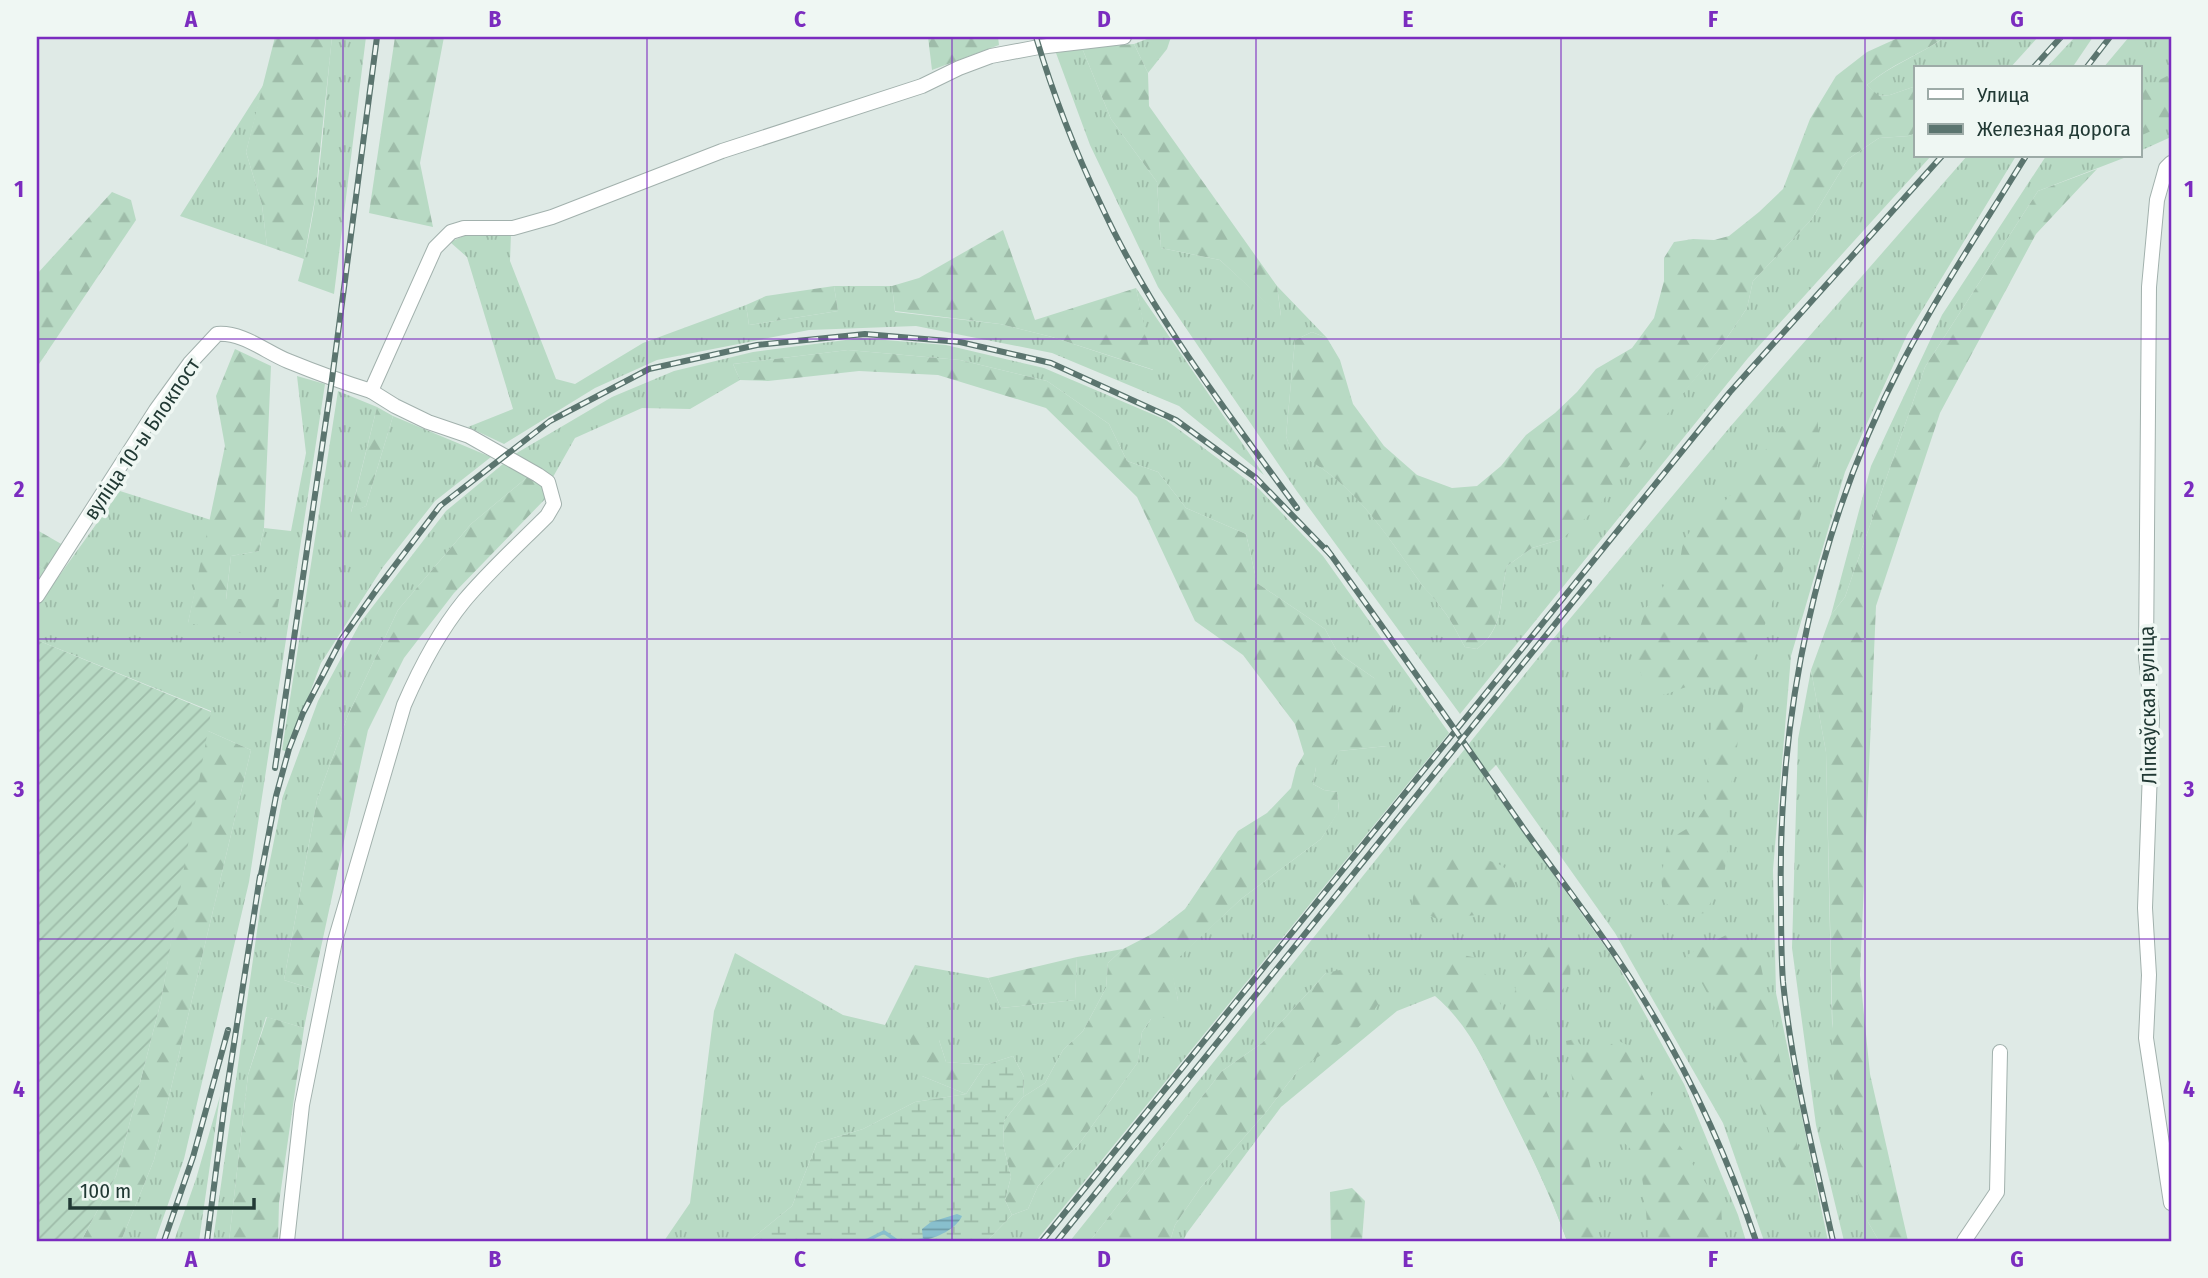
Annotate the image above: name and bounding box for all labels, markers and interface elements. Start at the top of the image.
text: A [184,5,198,33]
text: B [489,5,502,33]
text: C [794,5,806,33]
text: D [1097,5,1111,33]
text: E [1403,5,1414,33]
text: F [1708,5,1718,33]
text: G [2010,5,2024,33]
legend [1914,66,2142,158]
text: Улица [1976,82,2030,108]
text: Железная дорога [1977,116,2131,142]
text: 1 [14,175,24,203]
text: 1 [2184,175,2194,203]
street label: вуліца 10-ы Блокпост [78,353,206,525]
text: 2 [13,475,25,503]
text: 2 [2183,475,2195,503]
street label: Ліпкаўская вуліца [2134,625,2162,785]
text: 3 [13,775,25,803]
text: 3 [2183,775,2195,803]
text: 4 [13,1075,25,1103]
text: 4 [2183,1075,2195,1103]
scale bar [70,1166,254,1210]
text: 100 m [80,1178,131,1204]
text: A [184,1245,198,1273]
text: B [489,1245,502,1273]
text: C [794,1245,806,1273]
text: D [1097,1245,1111,1273]
text: E [1403,1245,1414,1273]
text: F [1708,1245,1718,1273]
text: G [2010,1245,2024,1273]

